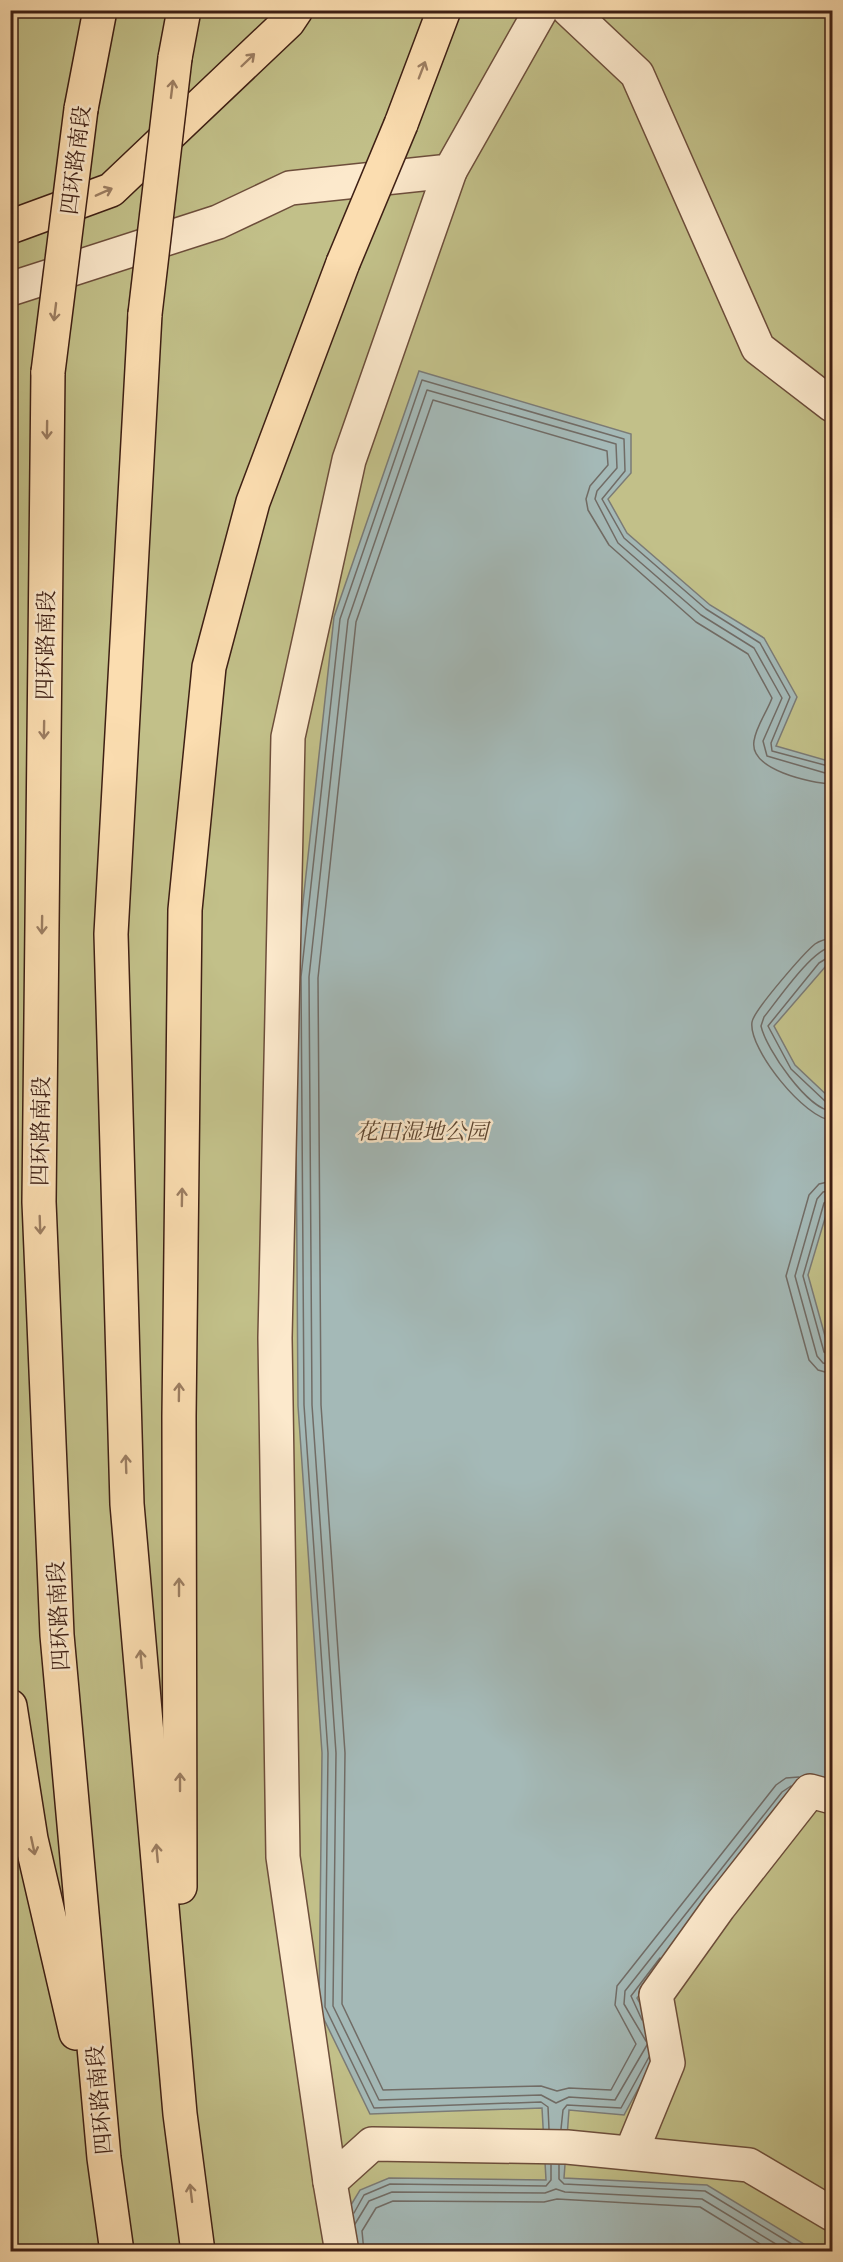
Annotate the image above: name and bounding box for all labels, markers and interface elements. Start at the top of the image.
one-way arrow [240,53,255,68]
one-way arrow [417,61,428,80]
one-way arrow [166,80,177,100]
street label: 四环路南段 [55,104,97,216]
one-way arrow [95,186,113,197]
one-way arrow [50,302,61,322]
one-way arrow [42,420,53,440]
street label: 四环路南段 [31,590,61,700]
one-way arrow [38,720,50,740]
one-way arrow [36,915,48,935]
street label: 四环路南段 [26,1076,56,1186]
park label: 花田湿地公园 [356,1118,491,1146]
one-way arrow [176,1188,188,1208]
one-way arrow [34,1215,46,1235]
one-way arrow [174,1383,185,1403]
one-way arrow [120,1455,132,1475]
street label: 四环路南段 [42,1560,76,1672]
one-way arrow [173,1578,185,1598]
one-way arrow [135,1649,146,1669]
one-way arrow [174,1773,186,1793]
one-way arrow [28,1836,39,1856]
one-way arrow [152,1844,163,1864]
street label: 四环路南段 [81,2044,119,2156]
one-way arrow [185,2184,196,2204]

